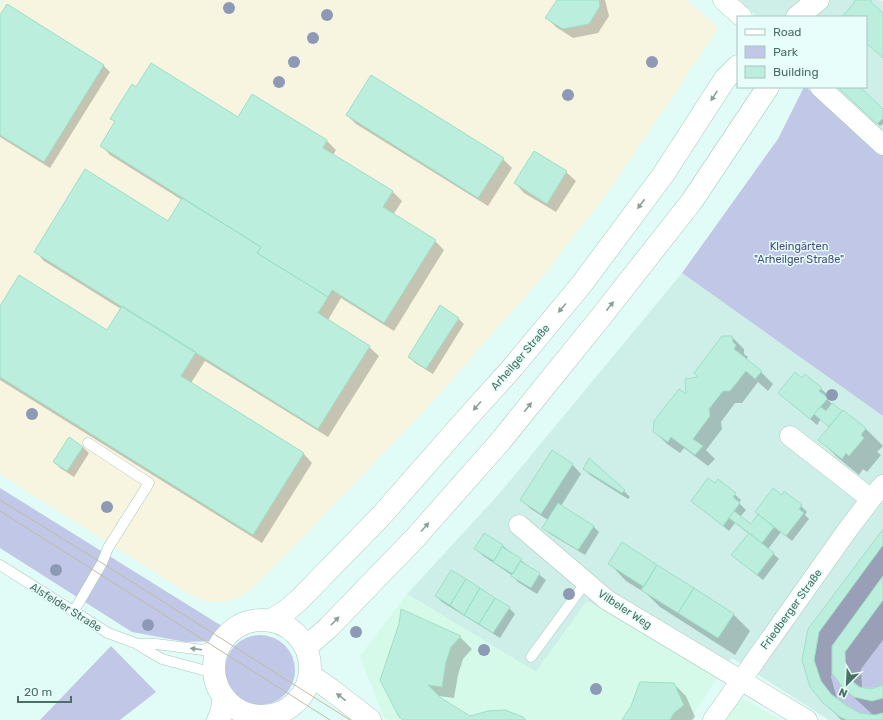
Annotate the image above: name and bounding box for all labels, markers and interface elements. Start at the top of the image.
legend [737,16,867,88]
text: Road [773,25,801,39]
text: Park [773,45,799,59]
text: Building [773,65,819,79]
one-way arrow [710,90,717,102]
one-way arrow [637,199,646,210]
park label: Kleingärten "Arheilger Straße" [754,240,844,266]
one-way arrow [605,301,614,312]
one-way arrow [558,302,567,313]
street label: Arheilger Straße [488,322,553,393]
one-way arrow [473,401,482,411]
one-way arrow [523,402,532,412]
one-way arrow [420,522,429,532]
street label: Friedberger Straße [758,567,825,652]
street label: Alsfelder Straße [28,580,104,635]
street label: Vilbeler Weg [595,587,654,632]
one-way arrow [330,616,340,626]
one-way arrow [190,646,202,652]
north arrow [827,664,867,704]
scale bar [18,678,71,704]
text: 20 m [24,685,52,699]
text: N [837,685,849,700]
one-way arrow [335,692,346,701]

